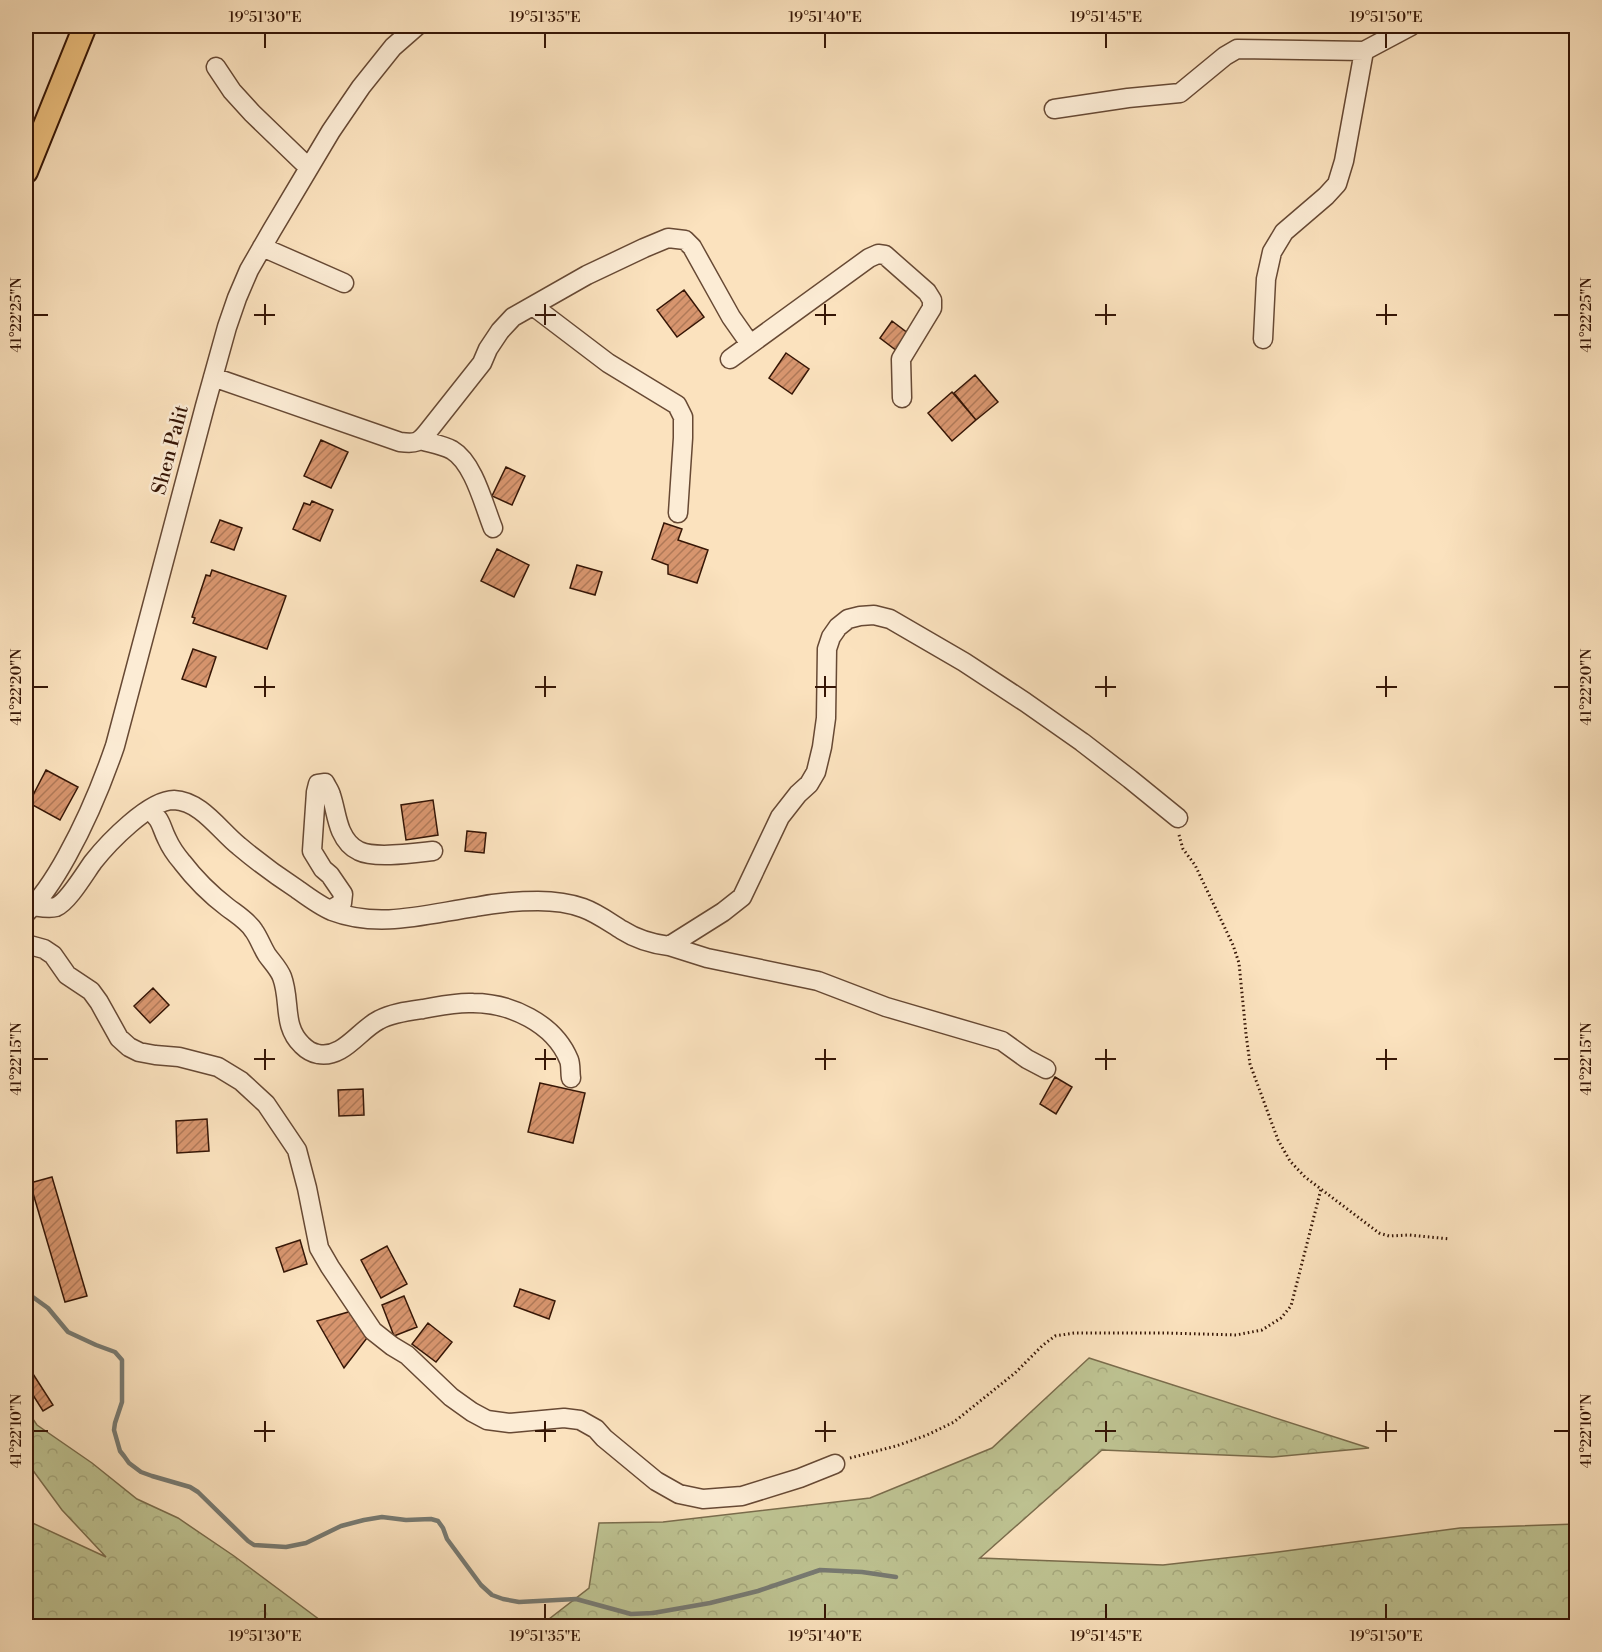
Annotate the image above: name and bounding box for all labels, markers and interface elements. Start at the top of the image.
text: 19°51'30"E [228,8,302,27]
text: 19°51'35"E [509,8,581,27]
text: 19°51'40"E [788,8,862,27]
text: 19°51'45"E [1070,8,1142,27]
text: 19°51'50"E [1349,8,1423,27]
text: 41°22'25"N [7,277,26,353]
text: 41°22'25"N [1577,277,1596,353]
street label: Shen Palit [147,402,195,498]
text: 41°22'20"N [7,649,26,725]
text: 41°22'20"N [1577,649,1596,725]
text: 41°22'15"N [7,1022,26,1096]
text: 41°22'15"N [1577,1022,1596,1096]
text: 41°22'10"N [7,1394,26,1468]
text: 41°22'10"N [1577,1394,1596,1468]
text: 19°51'30"E [228,1627,302,1646]
text: 19°51'35"E [509,1627,581,1646]
text: 19°51'40"E [788,1627,862,1646]
text: 19°51'45"E [1070,1627,1142,1646]
text: 19°51'50"E [1349,1627,1423,1646]

